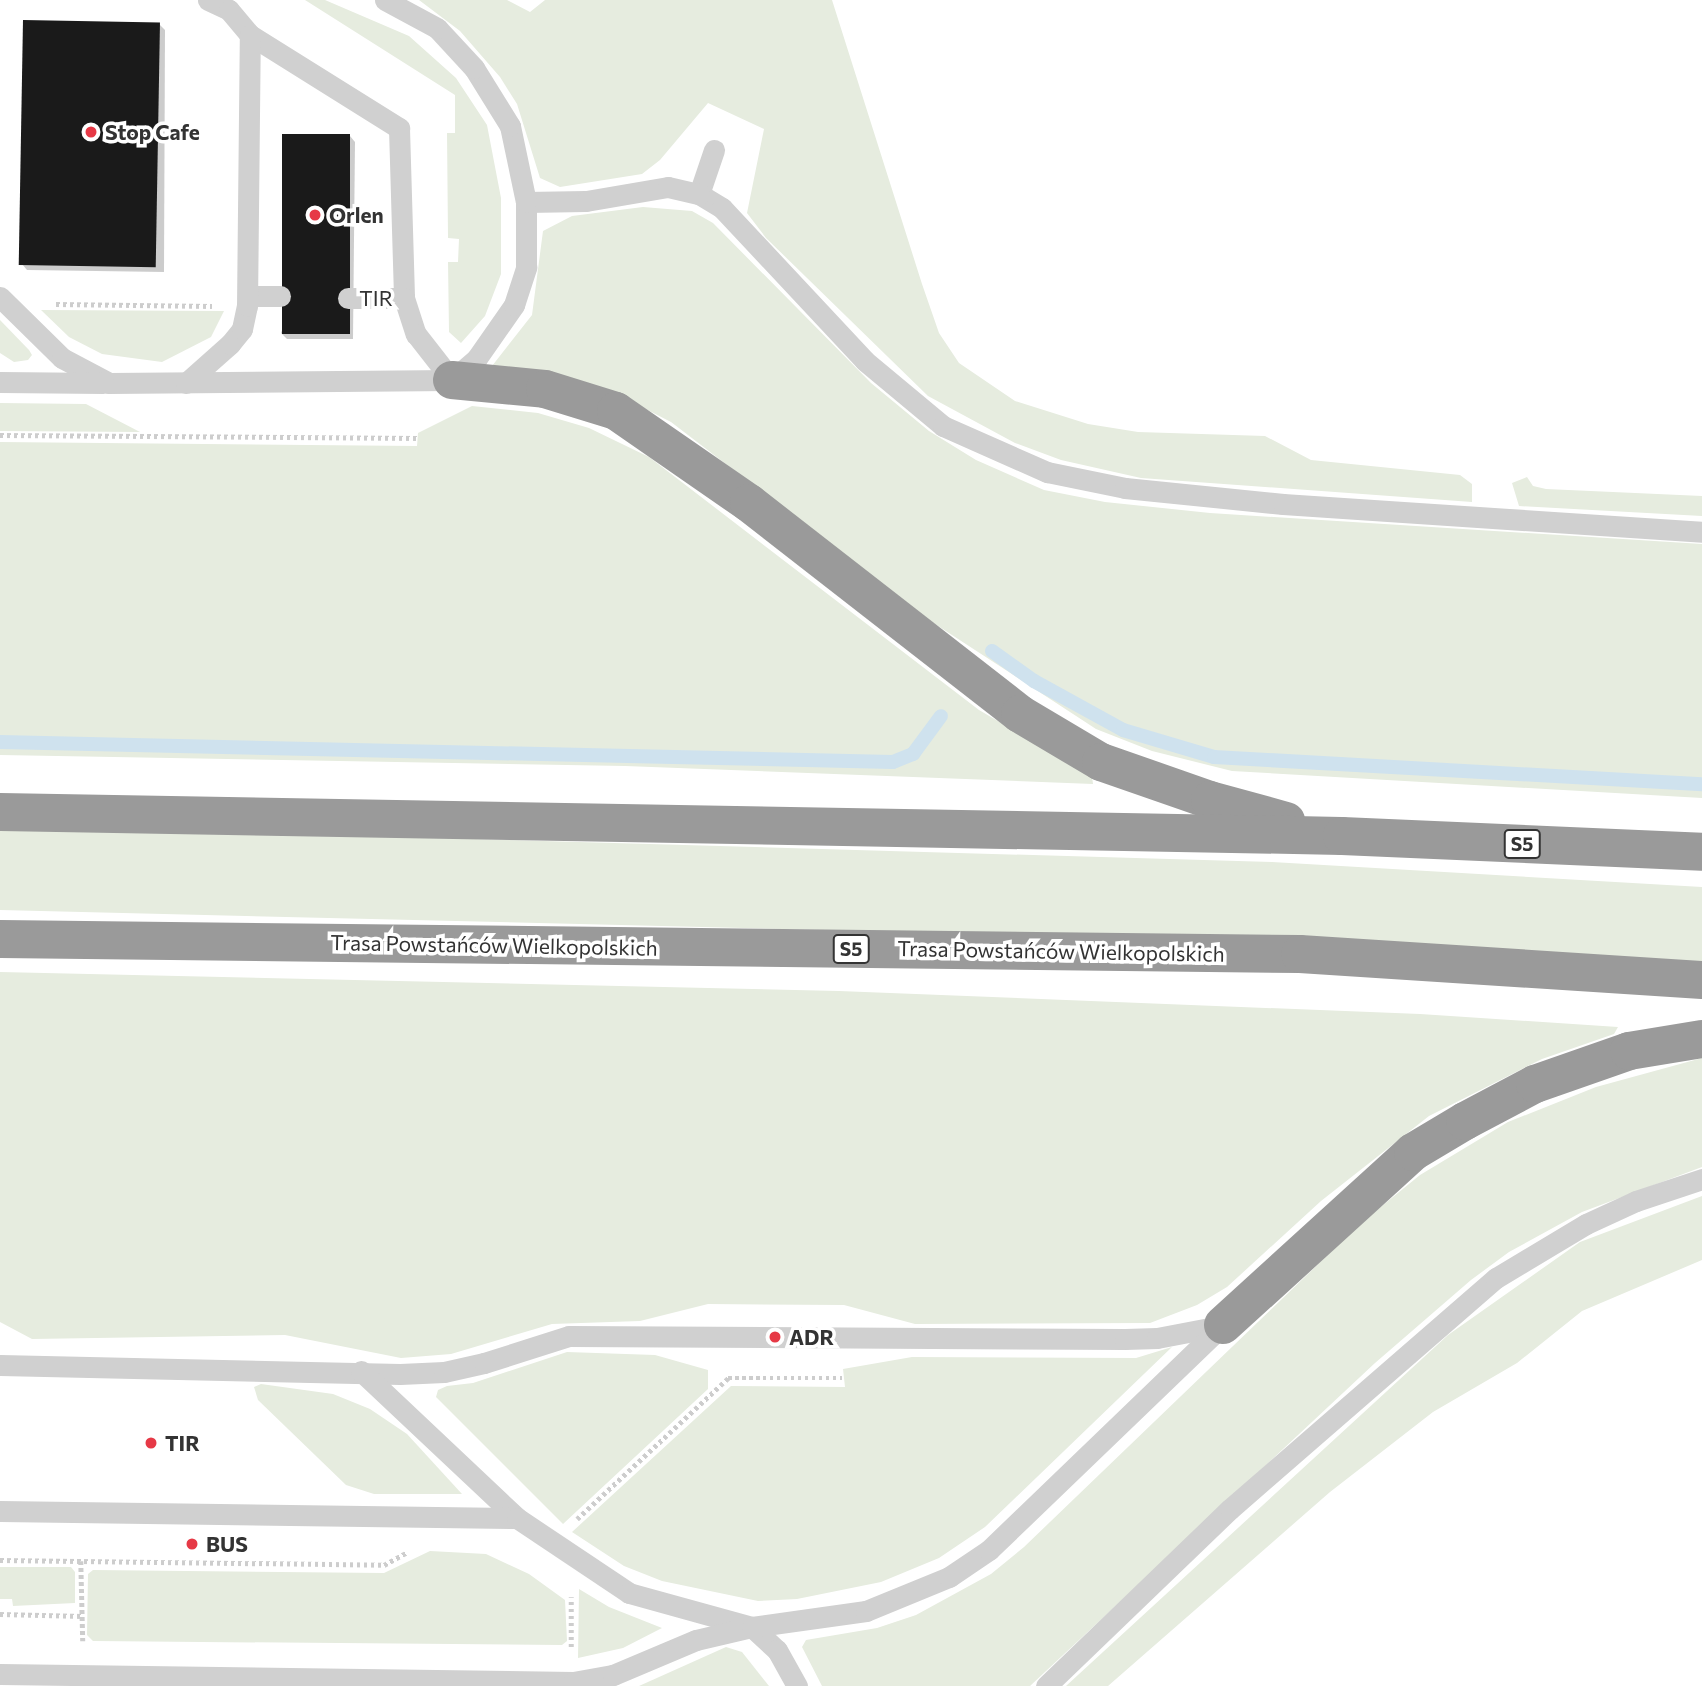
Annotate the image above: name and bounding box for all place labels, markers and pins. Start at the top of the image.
place label: Stop Cafe [105,119,200,145]
marker: Stop Cafe [83,124,99,140]
place label: Orlen [329,202,384,228]
marker: Orlen [307,207,323,223]
place label: ADR [789,1324,834,1350]
marker: ADR [767,1329,783,1345]
place label: TIR [165,1430,200,1456]
marker: TIR [143,1435,159,1451]
place label: BUS [206,1531,248,1557]
marker: BUS [184,1536,200,1552]

